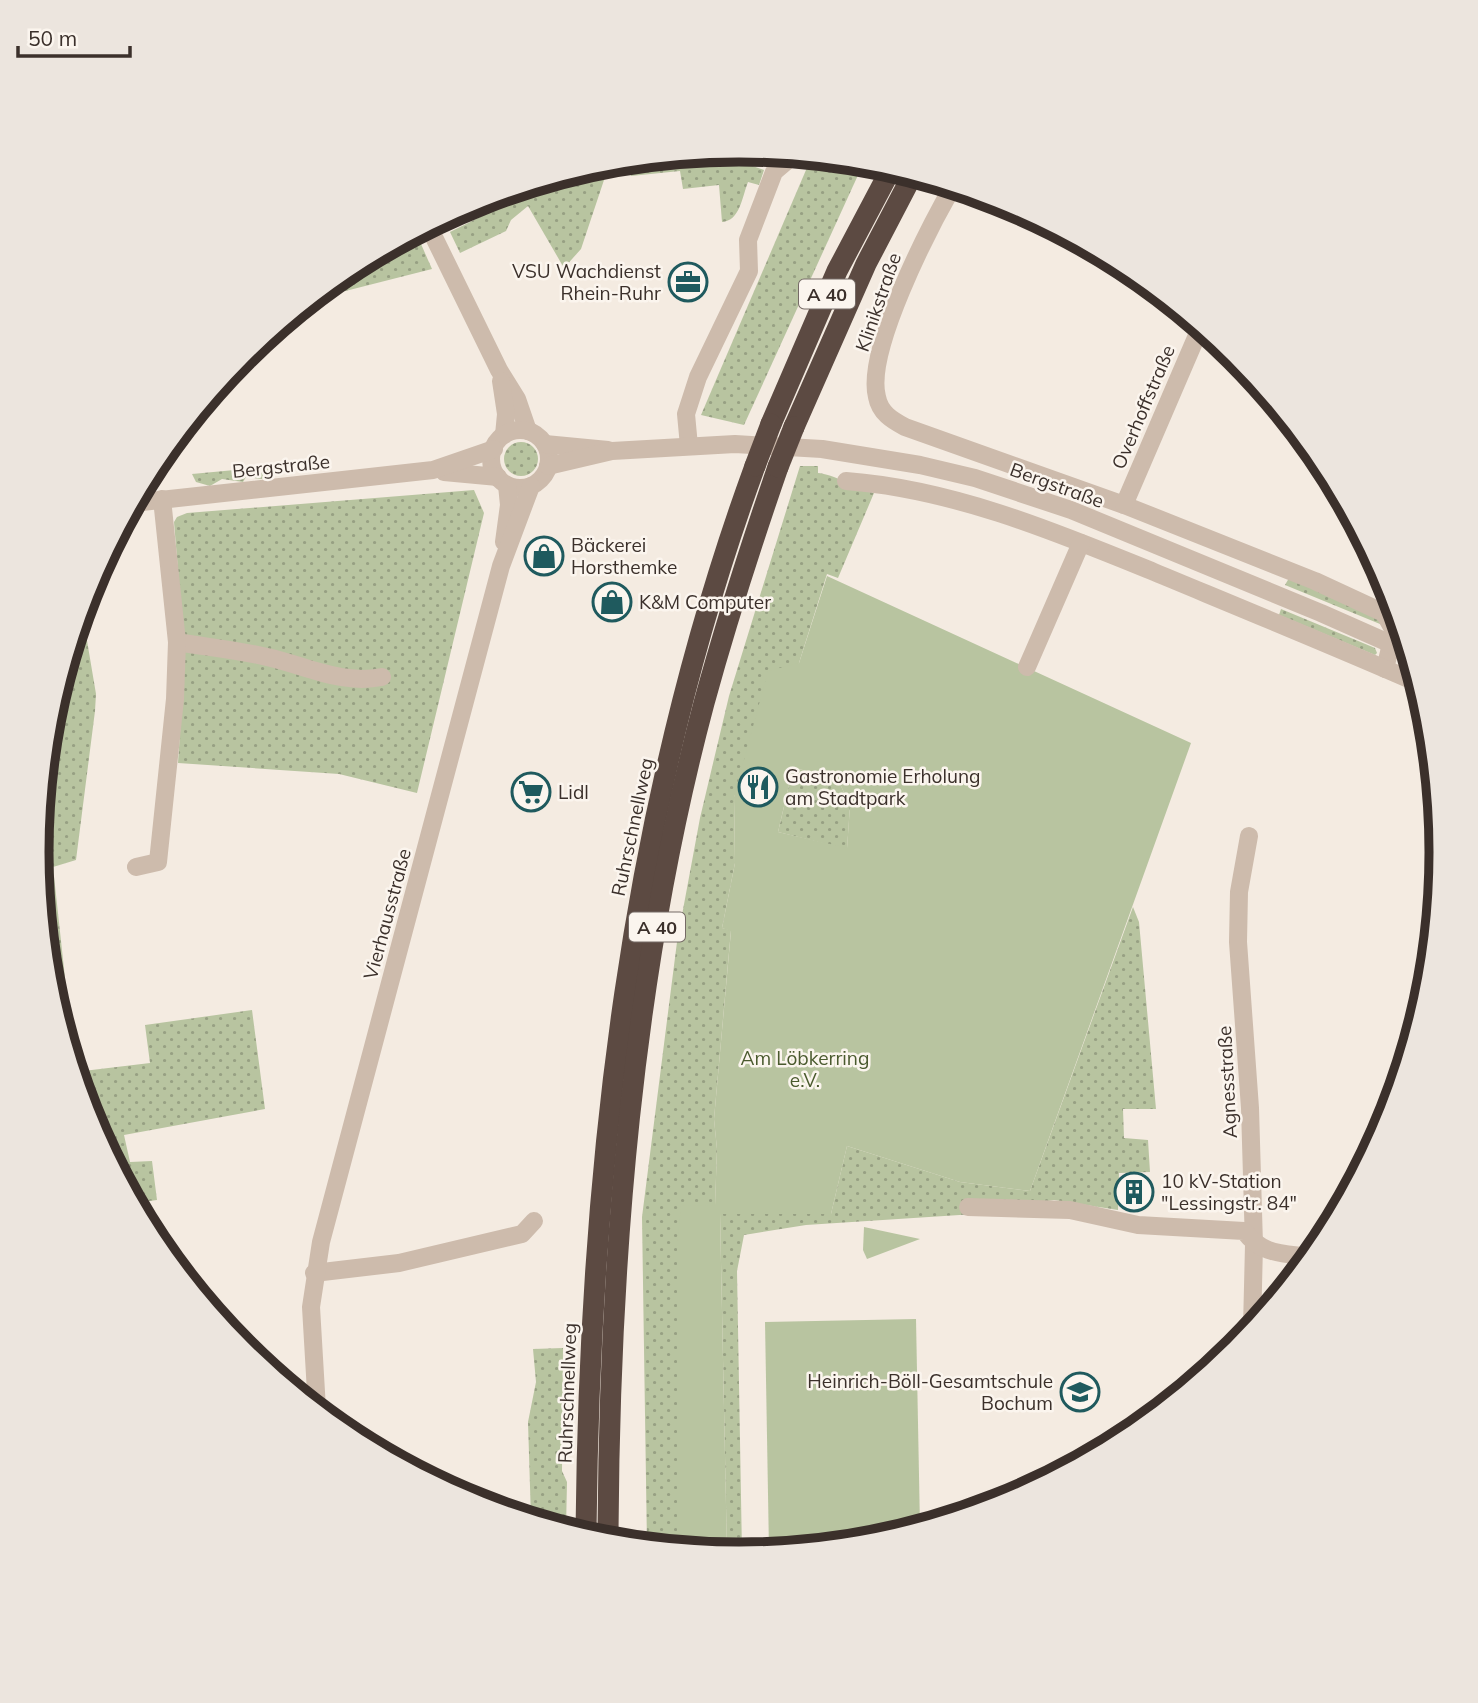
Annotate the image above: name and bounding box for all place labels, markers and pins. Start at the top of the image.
place label: VSU Wachdienst Rhein-Ruhr [512,259,661,305]
office icon: VSU Wachdienst Rhein-Ruhr [667,261,709,303]
place label: Bäckerei Horsthemke [571,533,677,579]
shop icon: Bäckerei Horsthemke [523,535,565,577]
shop icon: K&M Computer [591,581,633,623]
place label: K&M Computer [639,590,771,614]
place label: Gastronomie Erholung am Stadtpark [785,764,981,810]
restaurant icon: Gastronomie Erholung am Stadtpark [737,766,779,808]
supermarket icon: Lidl [510,771,552,813]
place label: Lidl [558,780,589,804]
place label: 10 kV-Station "Lessingstr. 84" [1161,1169,1297,1215]
building icon: 10 kV-Station "Lessingstr. 84" [1113,1171,1155,1213]
place label: Heinrich-Böll-Gesamtschule Bochum [807,1369,1053,1415]
school or university icon: Heinrich-Böll-Gesamtschule Bochum [1059,1371,1101,1413]

